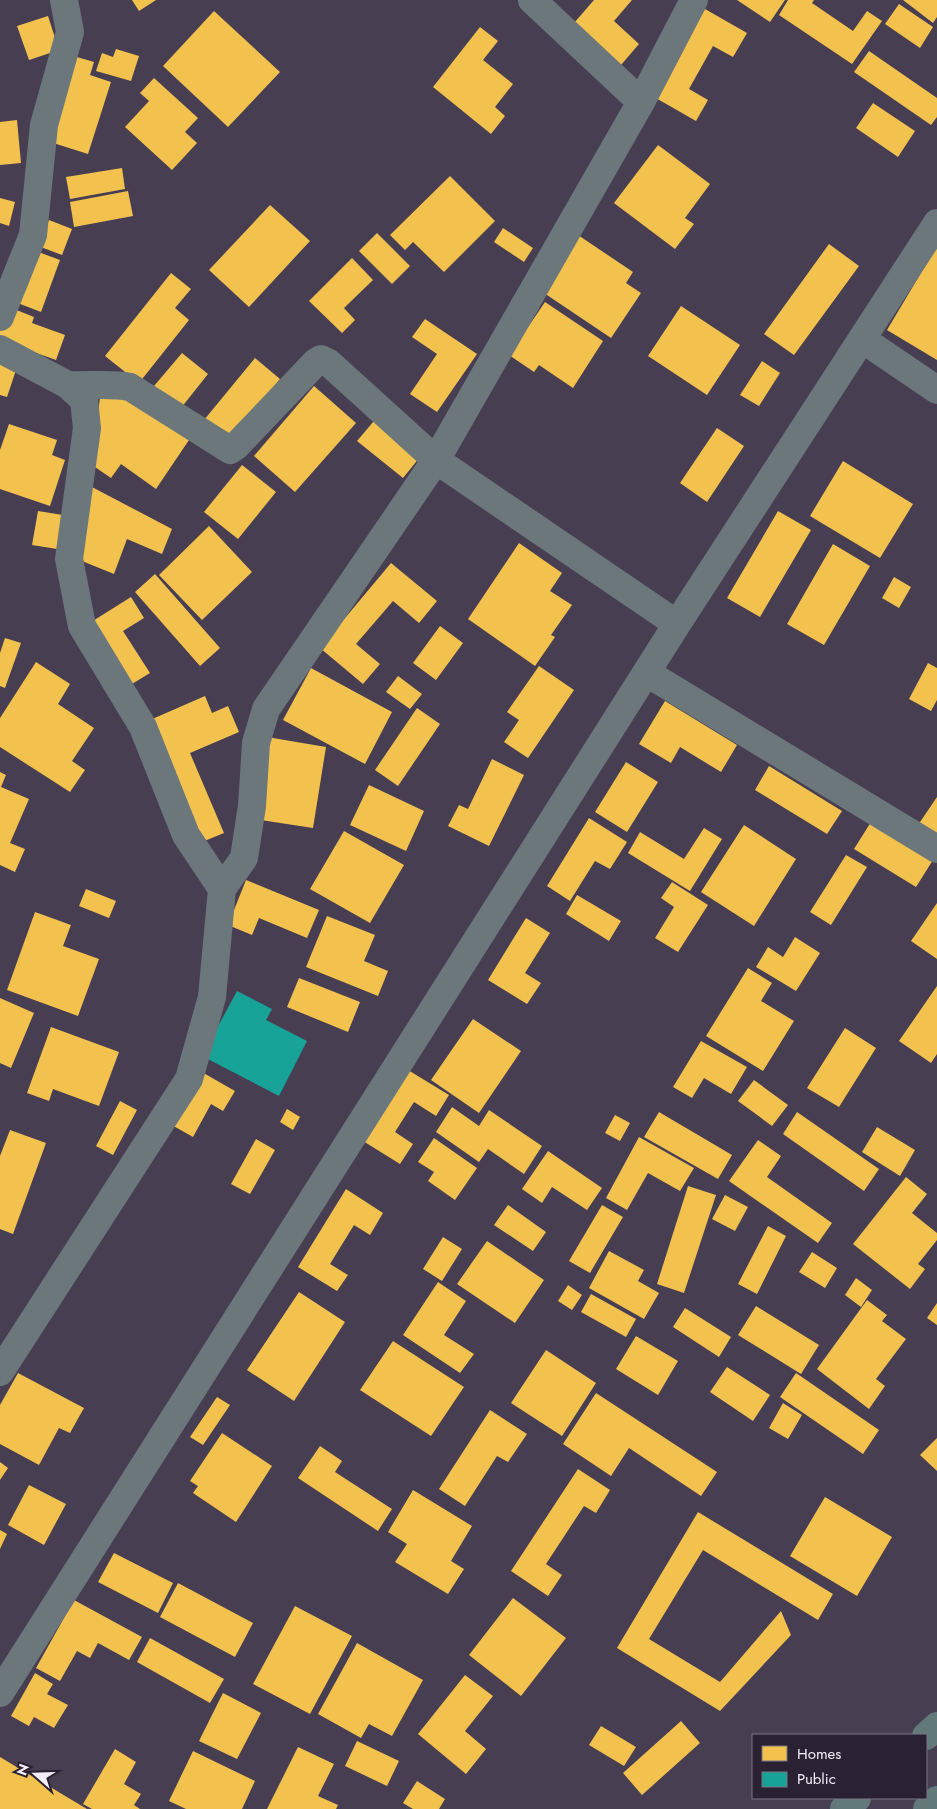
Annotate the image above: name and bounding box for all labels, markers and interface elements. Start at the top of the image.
legend [752,1734,927,1799]
text: Homes [797,1743,841,1765]
north arrow [10,1749,60,1799]
text: N [11,1761,34,1778]
text: Public [797,1768,836,1790]

